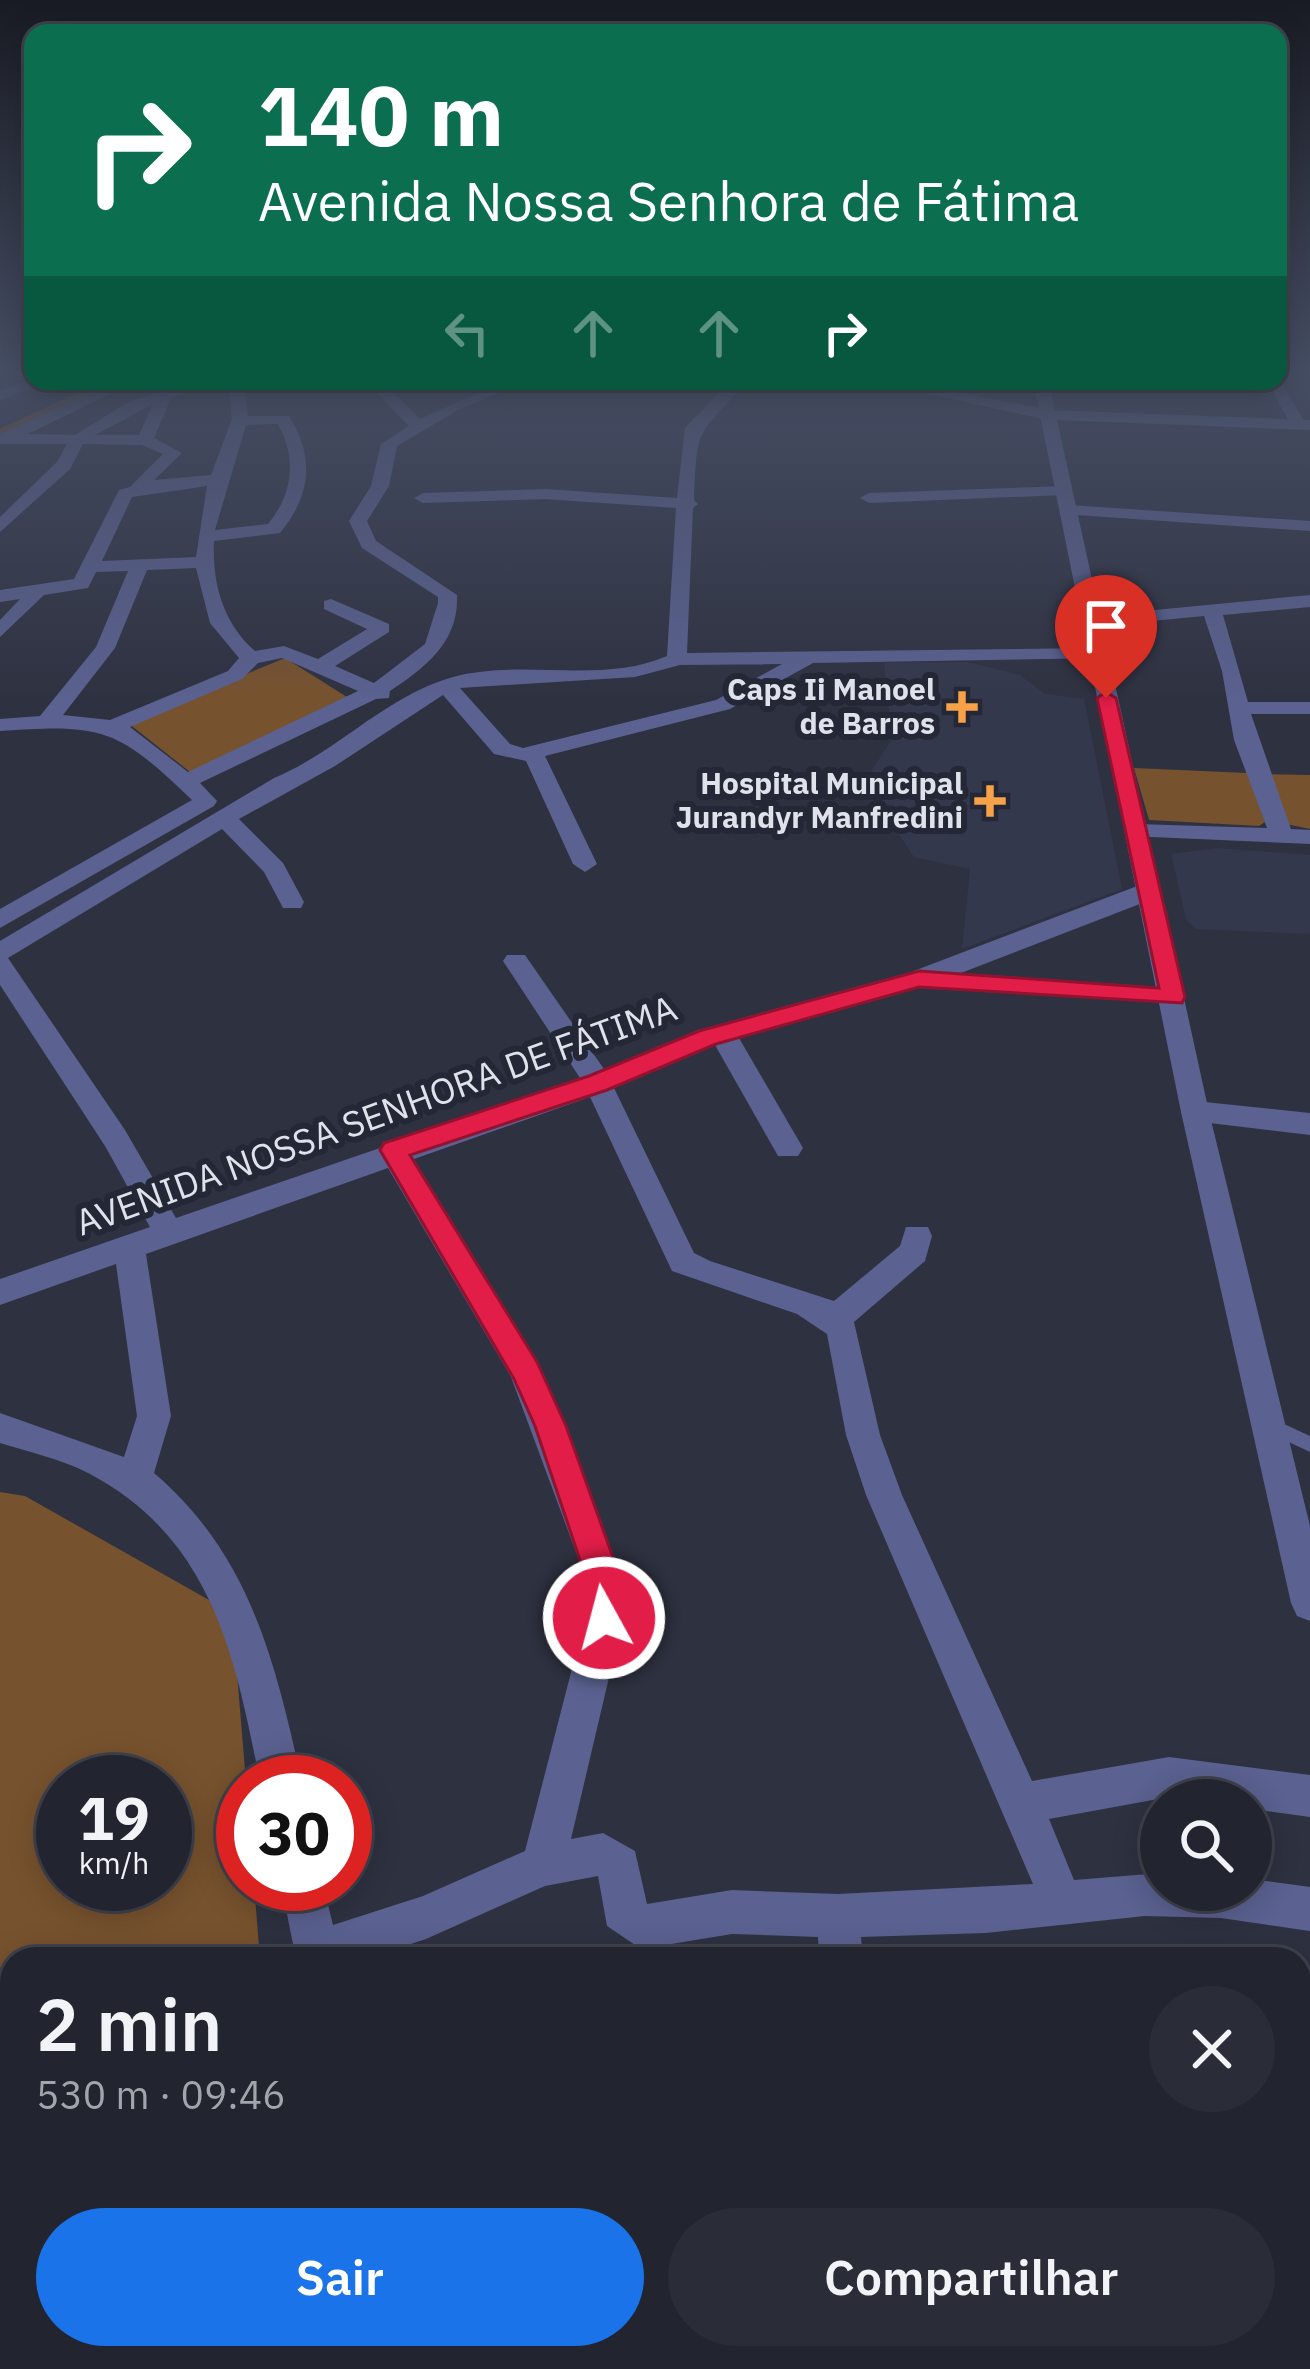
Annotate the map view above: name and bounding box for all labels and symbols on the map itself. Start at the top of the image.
pin [1055,575,1157,698]
place label: Caps Ii Manoel de Barros [727,669,935,742]
marker: Caps Ii Manoel de Barros [946,691,978,723]
place label: Hospital Municipal Jurandyr Manfredini [676,763,963,836]
marker: Hospital Municipal Jurandyr Manfredini [974,785,1006,817]
street label: AVENIDA NOSSA SENHORA DE FÁTIMA [69,984,683,1245]
position arrow [541,1555,667,1681]
speed limit sign: 30 [216,1755,372,1911]

